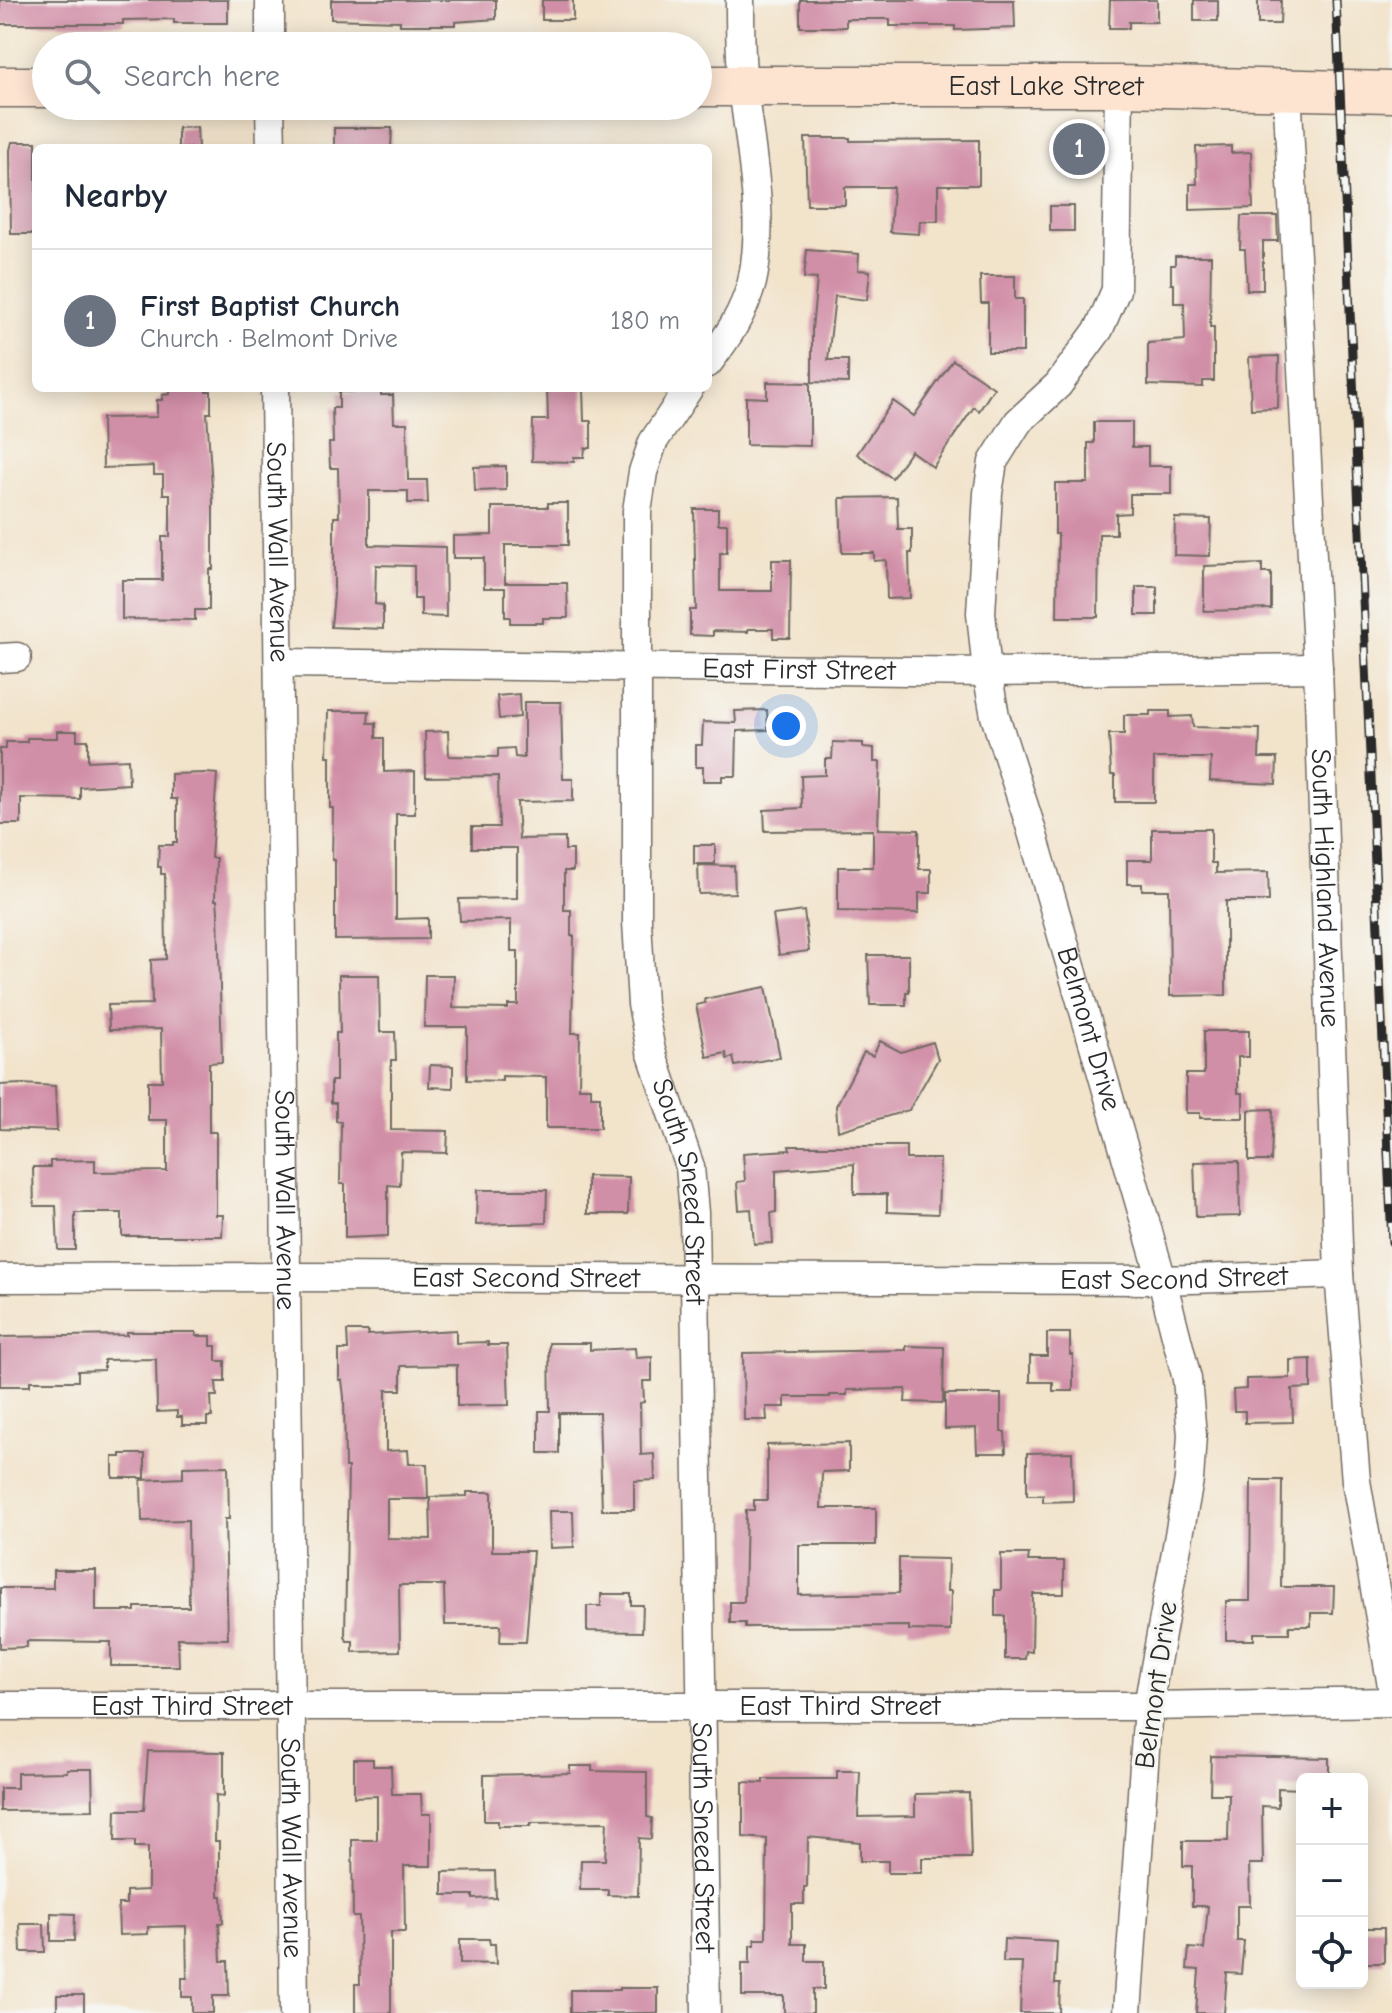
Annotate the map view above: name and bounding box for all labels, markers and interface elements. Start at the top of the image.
search box [32,32,712,120]
icon: search [60,54,104,98]
text: Search here [124,59,280,94]
street label: East Lake Street [949,70,1145,103]
pin: 1 [1053,119,1105,179]
text: Nearby [64,176,167,216]
text: First Baptist Church [140,289,400,324]
text: 1 [85,306,95,336]
text: 180 m [610,306,680,336]
text: Church · Belmont Drive [140,324,398,354]
street label: South Wall Avenue [260,441,296,663]
street label: East First Street [702,652,897,687]
your location [766,706,806,746]
street label: South Highland Avenue [1305,748,1346,1028]
street label: Belmont Drive [1050,943,1128,1114]
street label: South Sneed Street [645,1074,711,1306]
street label: South Wall Avenue [268,1089,302,1310]
street label: East Second Street [1060,1260,1289,1296]
street label: East Second Street [412,1261,641,1294]
street label: Belmont Drive [1128,1599,1184,1771]
street label: East Third Street [91,1690,293,1722]
street label: East Third Street [739,1690,941,1722]
street label: South Sneed Street [686,1722,721,1954]
street label: South Wall Avenue [274,1737,309,1958]
map controls [1296,1773,1368,1989]
button: + [1296,1773,1368,1845]
button: − [1296,1845,1368,1917]
button: locate [1296,1917,1368,1989]

